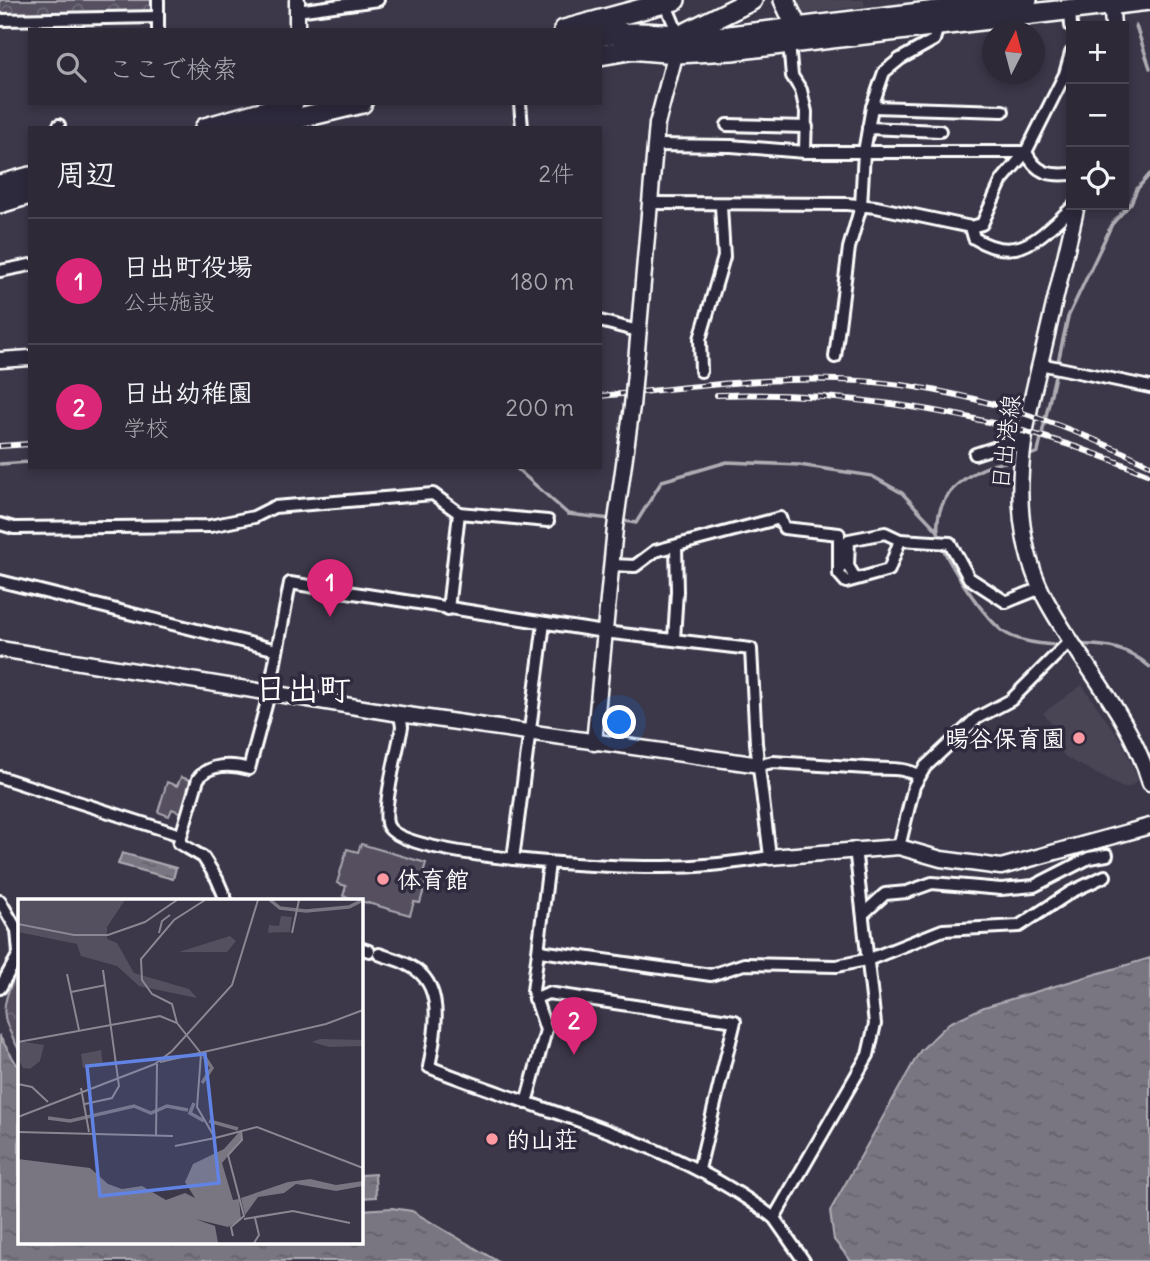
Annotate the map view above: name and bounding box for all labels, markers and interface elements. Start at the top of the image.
north arrow [982,21,1045,84]
map controls [1066,21,1129,210]
button: + [1066,21,1129,84]
search box [28,28,602,105]
icon: search [52,48,90,86]
text: ここで検索 [108,52,238,85]
button: − [1066,84,1129,147]
button: locate [1066,147,1129,210]
text: 周辺 [56,155,116,193]
text: 2件 [538,159,574,188]
text: 日出町役場 [123,250,253,283]
text: 1 [74,267,84,296]
text: 180 m [511,267,574,296]
text: 公共施設 [123,287,215,316]
text: 日出幼稚園 [123,376,253,409]
text: 2 [73,393,85,422]
text: 200 m [505,393,574,422]
street label: 日出港線 [984,393,1026,491]
text: 学校 [123,413,169,442]
pin: 1 [307,559,353,617]
district label: 日出町 [255,668,351,709]
your location [602,705,636,739]
place label: 暘谷保育園 [945,723,1065,753]
marker: 暘谷保育園 [1071,730,1087,746]
place label: 体育館 [397,864,469,894]
marker: 体育館 [375,871,391,887]
inset map [18,899,362,1244]
pin: 2 [551,997,597,1055]
place label: 的山荘 [506,1124,578,1154]
marker: 的山荘 [484,1131,500,1147]

